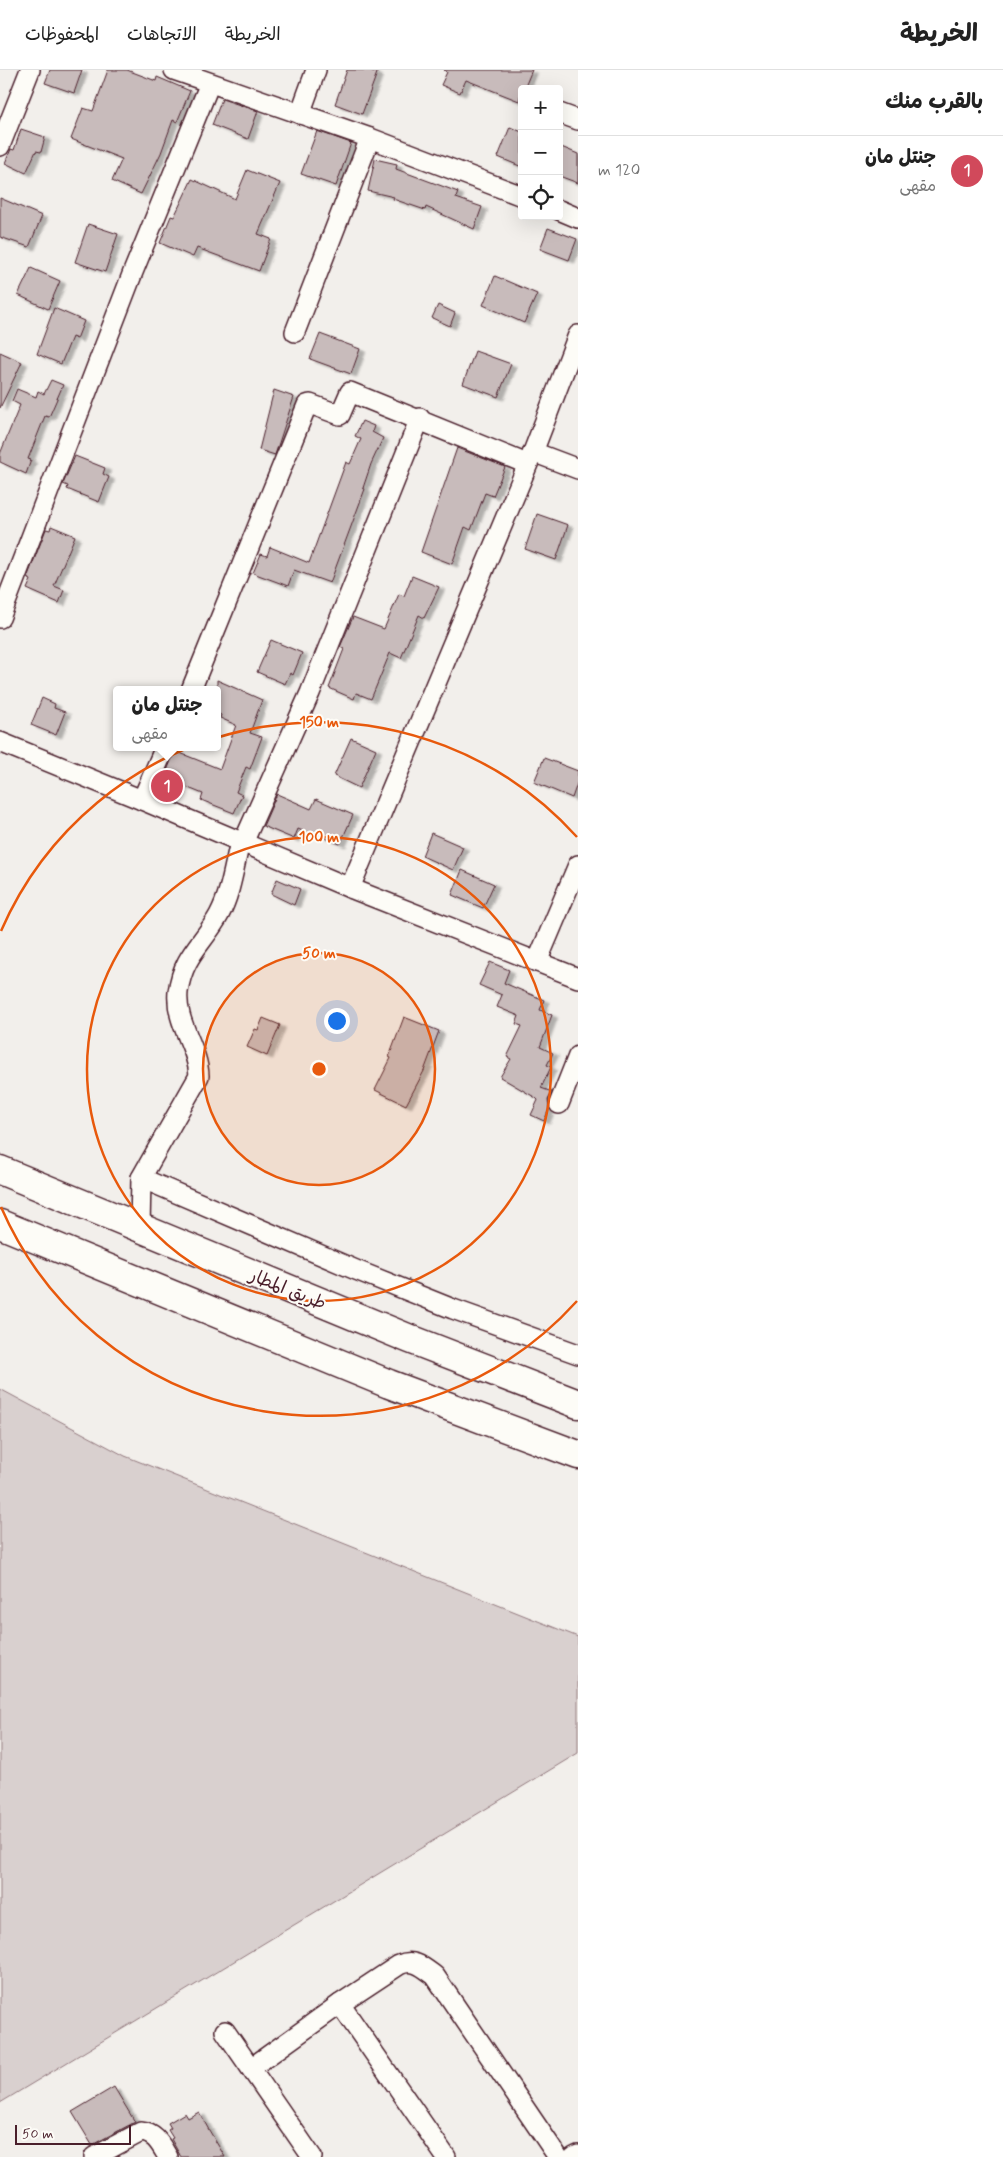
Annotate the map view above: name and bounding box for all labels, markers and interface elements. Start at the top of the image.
text: الخريطة [900,19,978,50]
text: المحفوظات [25,23,99,47]
text: الاتجاهات [127,23,197,47]
text: الخريطة [225,23,281,47]
map controls [518,85,563,220]
button: + [518,85,563,130]
text: بالقرب منك [885,88,983,116]
button: − [518,130,563,175]
text: جنتل مان [865,145,936,170]
text: 120 m [598,160,640,181]
text: 1 [963,160,971,181]
button: locate [518,175,563,220]
text: مقهى [899,176,936,197]
popup [113,686,221,751]
text: جنتل مان [131,693,203,718]
text: 150 m [299,713,339,733]
text: مقهى [131,724,168,745]
pin: 1 [151,767,183,805]
text: 100 m [299,828,339,848]
text: 50 m [302,944,336,964]
your location [324,1008,350,1034]
centre of rings [310,1060,328,1078]
street label: طريق المطار [244,1263,329,1316]
scale bar [15,2122,131,2145]
text: 50 m [22,2125,53,2143]

